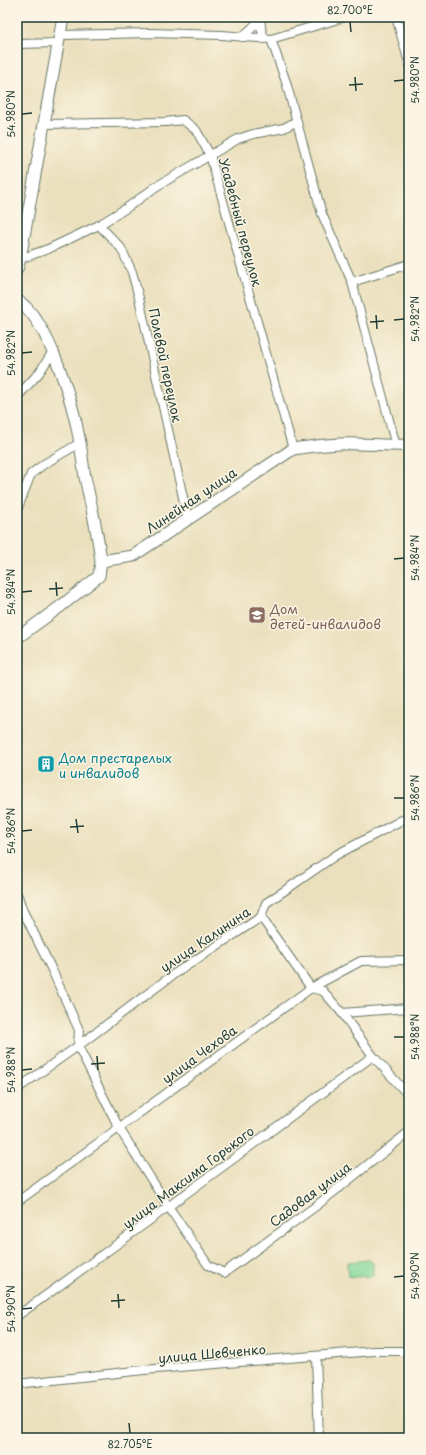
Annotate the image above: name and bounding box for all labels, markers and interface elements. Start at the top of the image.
text: 82.700°E [327,2,373,17]
text: 54.980°N [407,56,422,104]
text: 54.980°N [3,90,18,138]
street label: Усадебный переулок [215,156,267,289]
text: 54.982°N [407,296,422,342]
street label: Полевой переулок [145,306,187,424]
text: 54.982°N [3,330,18,376]
street label: Линейная улица [142,462,241,537]
text: 54.984°N [407,534,422,581]
text: 54.984°N [3,568,18,615]
place label: Дом детей-инвалидов [269,599,381,633]
school or university icon: Дом детей-инвалидов [247,605,267,625]
place label: Дом престарелых и инвалидов [58,748,172,782]
building icon: Дом престарелых и инвалидов [36,754,56,774]
text: 54.986°N [407,774,422,821]
text: 54.986°N [3,807,18,854]
street label: улица Калинина [156,901,255,976]
text: 54.988°N [407,1014,422,1060]
street label: улица Чехова [158,1020,241,1088]
text: 54.988°N [3,1047,18,1093]
street label: улица Максима Горького [118,1121,258,1233]
street label: Садовая улица [265,1156,355,1231]
text: 54.990°N [407,1252,422,1300]
text: 54.990°N [3,1285,18,1333]
street label: улица Шевченко [157,1339,267,1367]
text: 82.705°E [108,1436,152,1451]

